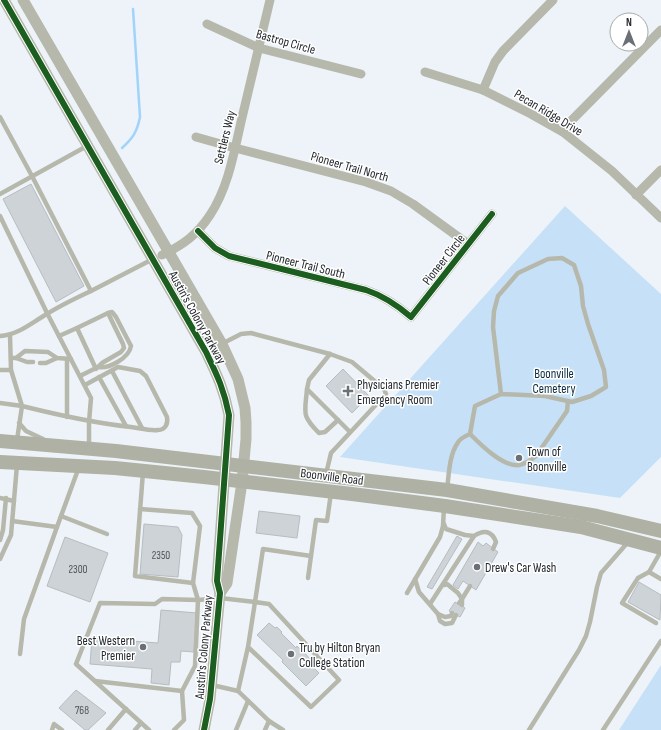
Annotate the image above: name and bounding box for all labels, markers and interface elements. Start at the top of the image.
north arrow [609,12,649,52]
text: N [626,16,632,29]
street label: Bastrop Circle [254,26,317,58]
street label: Pecan Ridge Drive [511,86,586,140]
street label: Settlers Way [211,109,239,166]
street label: Pioneer Trail North [309,148,391,186]
street label: Pioneer Circle [419,231,469,288]
street label: Pioneer Trail South [265,247,347,283]
street label: Austin's Colony Parkway [164,267,229,367]
park label: Boonville Cemetery [533,366,575,397]
place label: Physicians Premier Emergency Room [357,377,439,408]
marker: Physicians Premier Emergency Room [342,385,354,397]
place label: Town of Boonville [527,444,567,475]
marker: Town of Boonville [514,453,524,463]
street label: Boonville Road [299,465,364,489]
house number: 2350 [152,549,170,562]
place label: Drew's Car Wash [485,560,556,576]
marker: Drew's Car Wash [472,562,482,572]
house number: 2300 [69,563,88,576]
street label: Austin's Colony Parkway [191,595,216,701]
place label: Best Western Premier [77,633,135,664]
place label: Tru by Hilton Bryan College Station [299,640,380,671]
marker: Best Western Premier [138,642,148,652]
marker: Tru by Hilton Bryan College Station [286,649,296,659]
house number: 768 [75,704,89,717]

